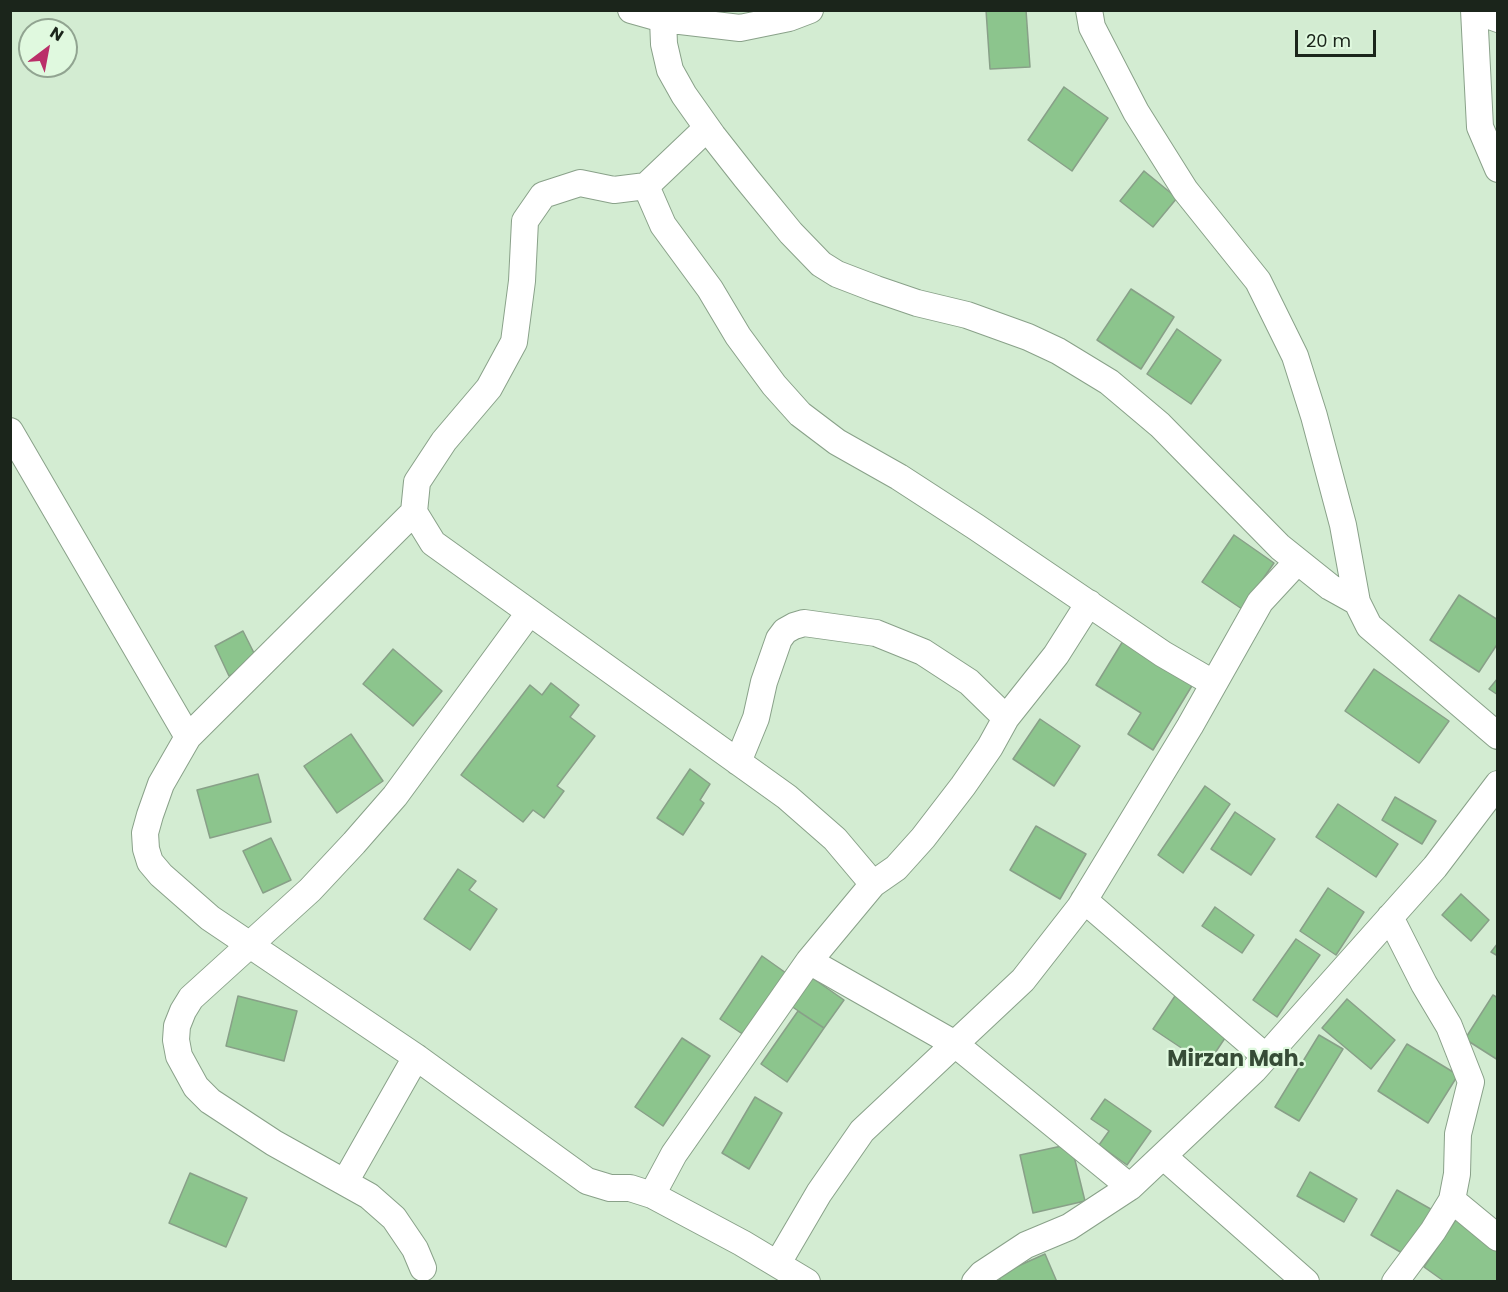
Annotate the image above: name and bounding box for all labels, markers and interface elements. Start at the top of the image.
north arrow [18,18,78,78]
scale bar [1298,18,1379,56]
text: N [46,21,68,47]
text: 20 m [1306,28,1351,53]
district label: Mirzan Mah. [1167,1047,1305,1073]

